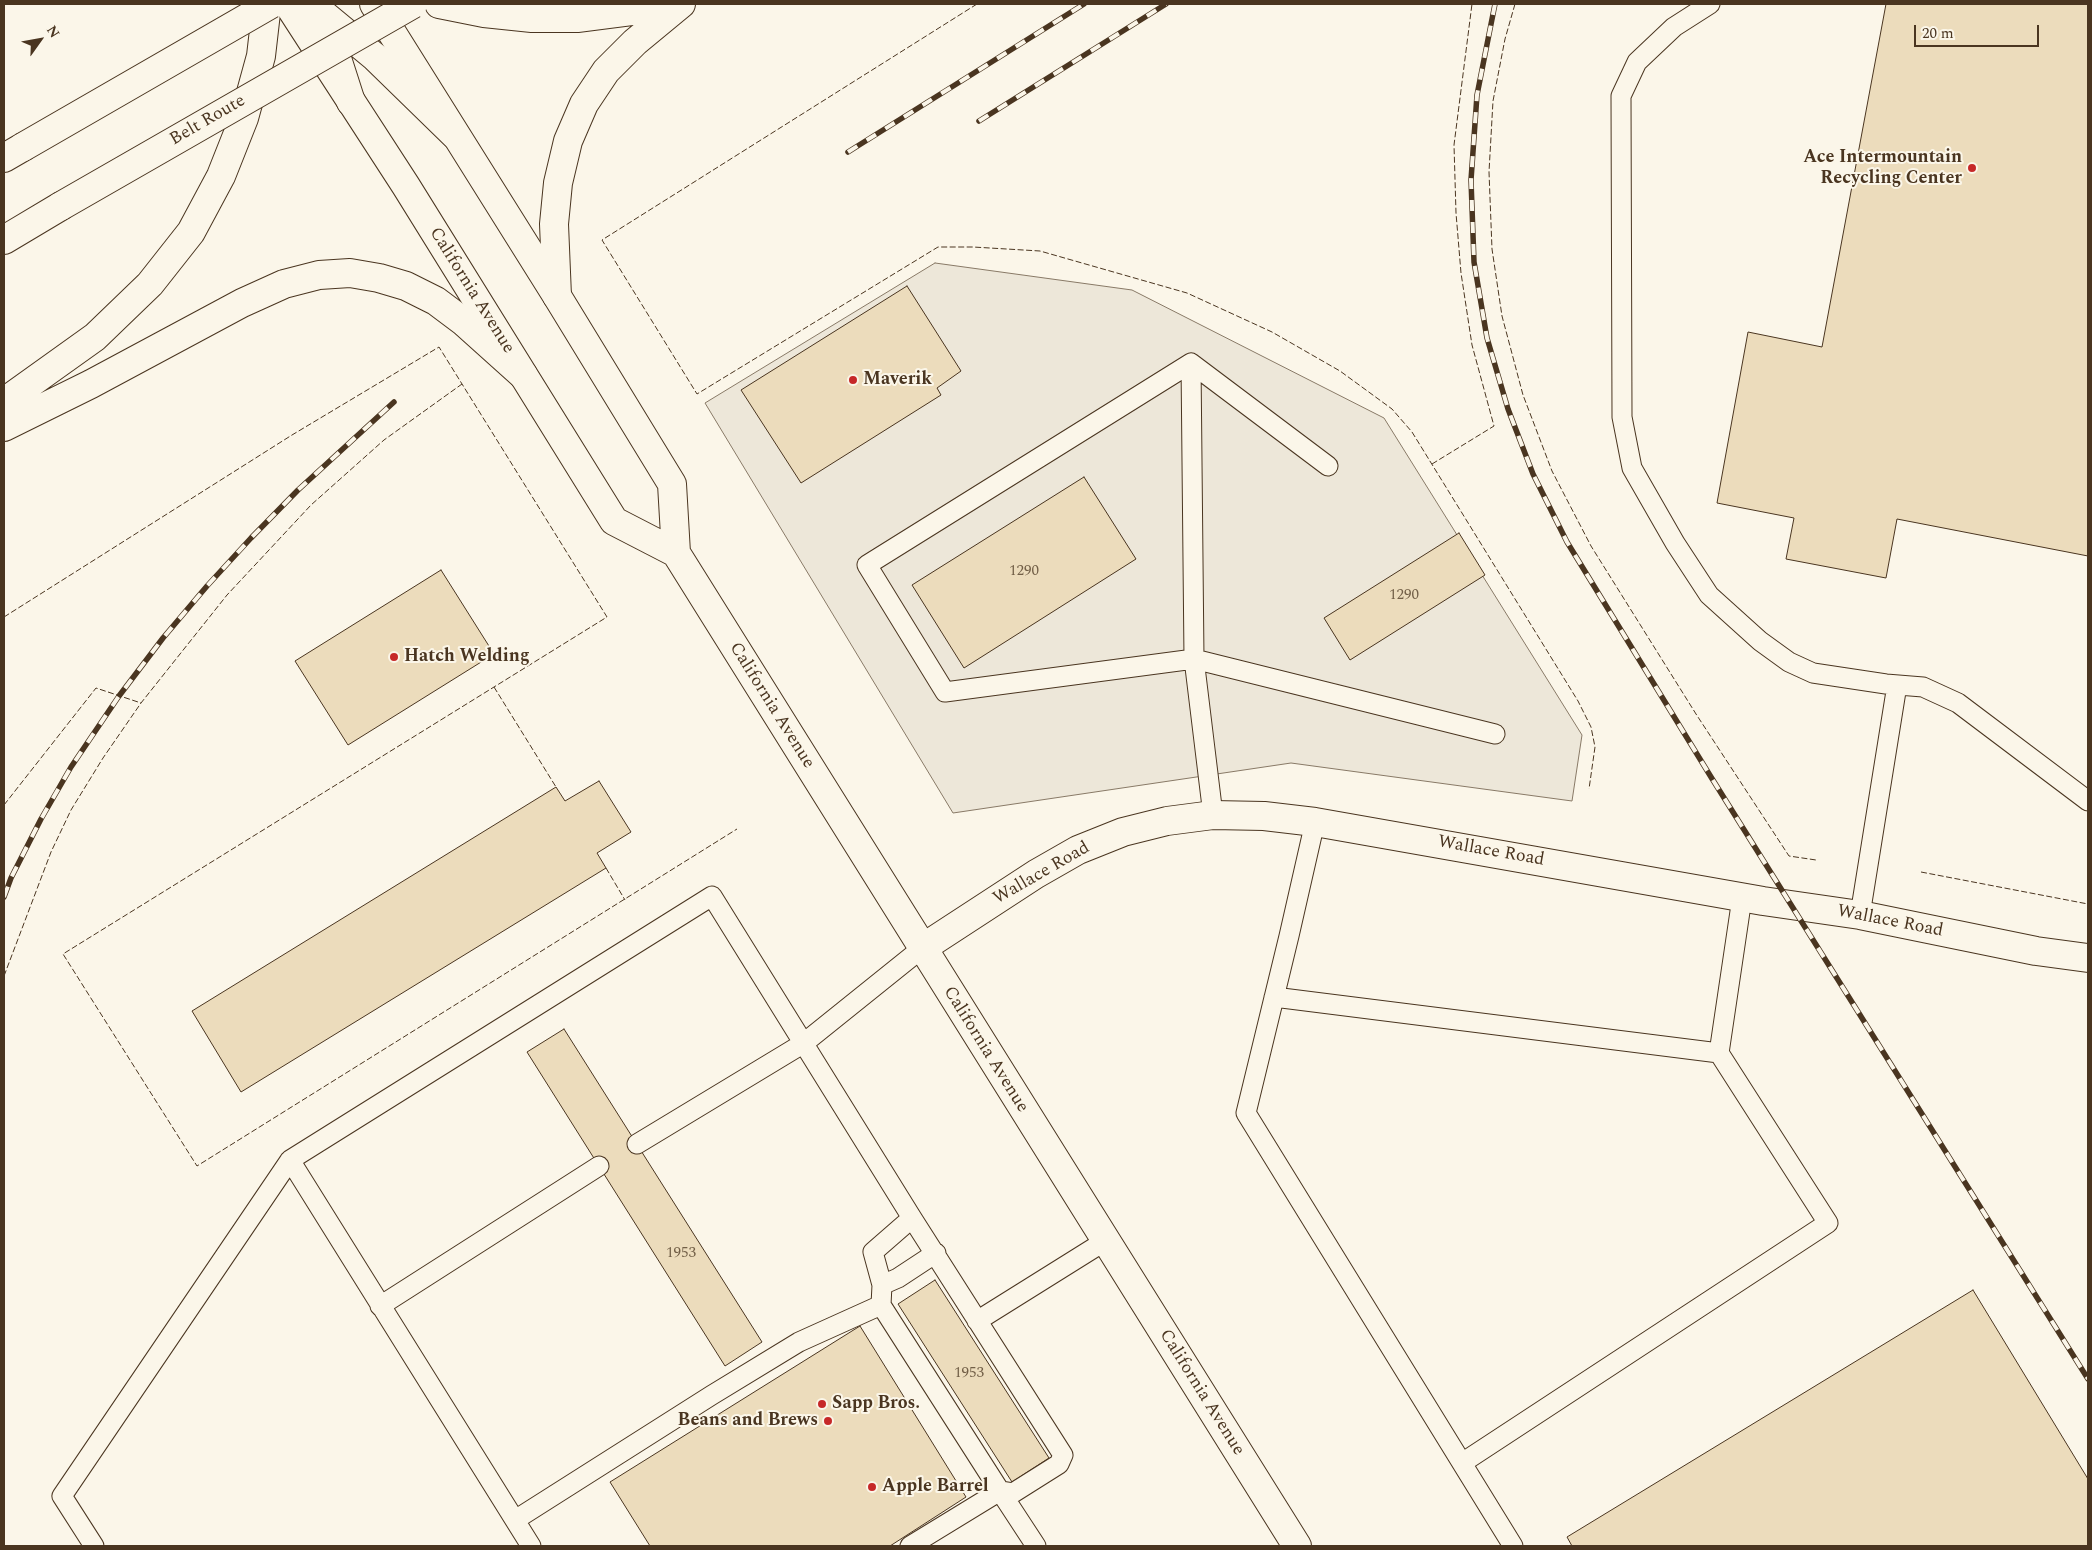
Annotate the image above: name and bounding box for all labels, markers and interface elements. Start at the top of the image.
north arrow [15,15,65,65]
scale bar [1917,15,2042,47]
text: N [41,21,65,42]
text: 20 m [1922,22,1954,45]
street label: Belt Route [166,91,250,151]
place label: Ace Intermountain Recycling Center [1803,147,1962,190]
marker: Ace Intermountain Recycling Center [1966,162,1978,174]
street label: California Avenue [424,224,518,358]
place label: Maverik [863,369,932,391]
marker: Maverik [847,374,859,386]
house number: 1290 [1009,563,1039,581]
house number: 1290 [1389,587,1419,605]
street label: California Avenue [724,639,818,773]
place label: Hatch Welding [404,646,530,668]
marker: Hatch Welding [388,651,400,663]
street label: Wallace Road [1436,832,1546,872]
street label: Wallace Road [990,838,1094,910]
street label: Wallace Road [1835,901,1945,943]
street label: California Avenue [938,983,1032,1117]
house number: 1953 [666,1245,696,1263]
street label: California Avenue [1154,1326,1248,1460]
house number: 1953 [954,1365,984,1383]
place label: Sapp Bros. [832,1393,920,1415]
marker: Sapp Bros. [816,1398,828,1410]
place label: Beans and Brews [678,1410,818,1432]
marker: Beans and Brews [822,1415,834,1427]
place label: Apple Barrel [882,1476,989,1498]
marker: Apple Barrel [866,1481,878,1493]

